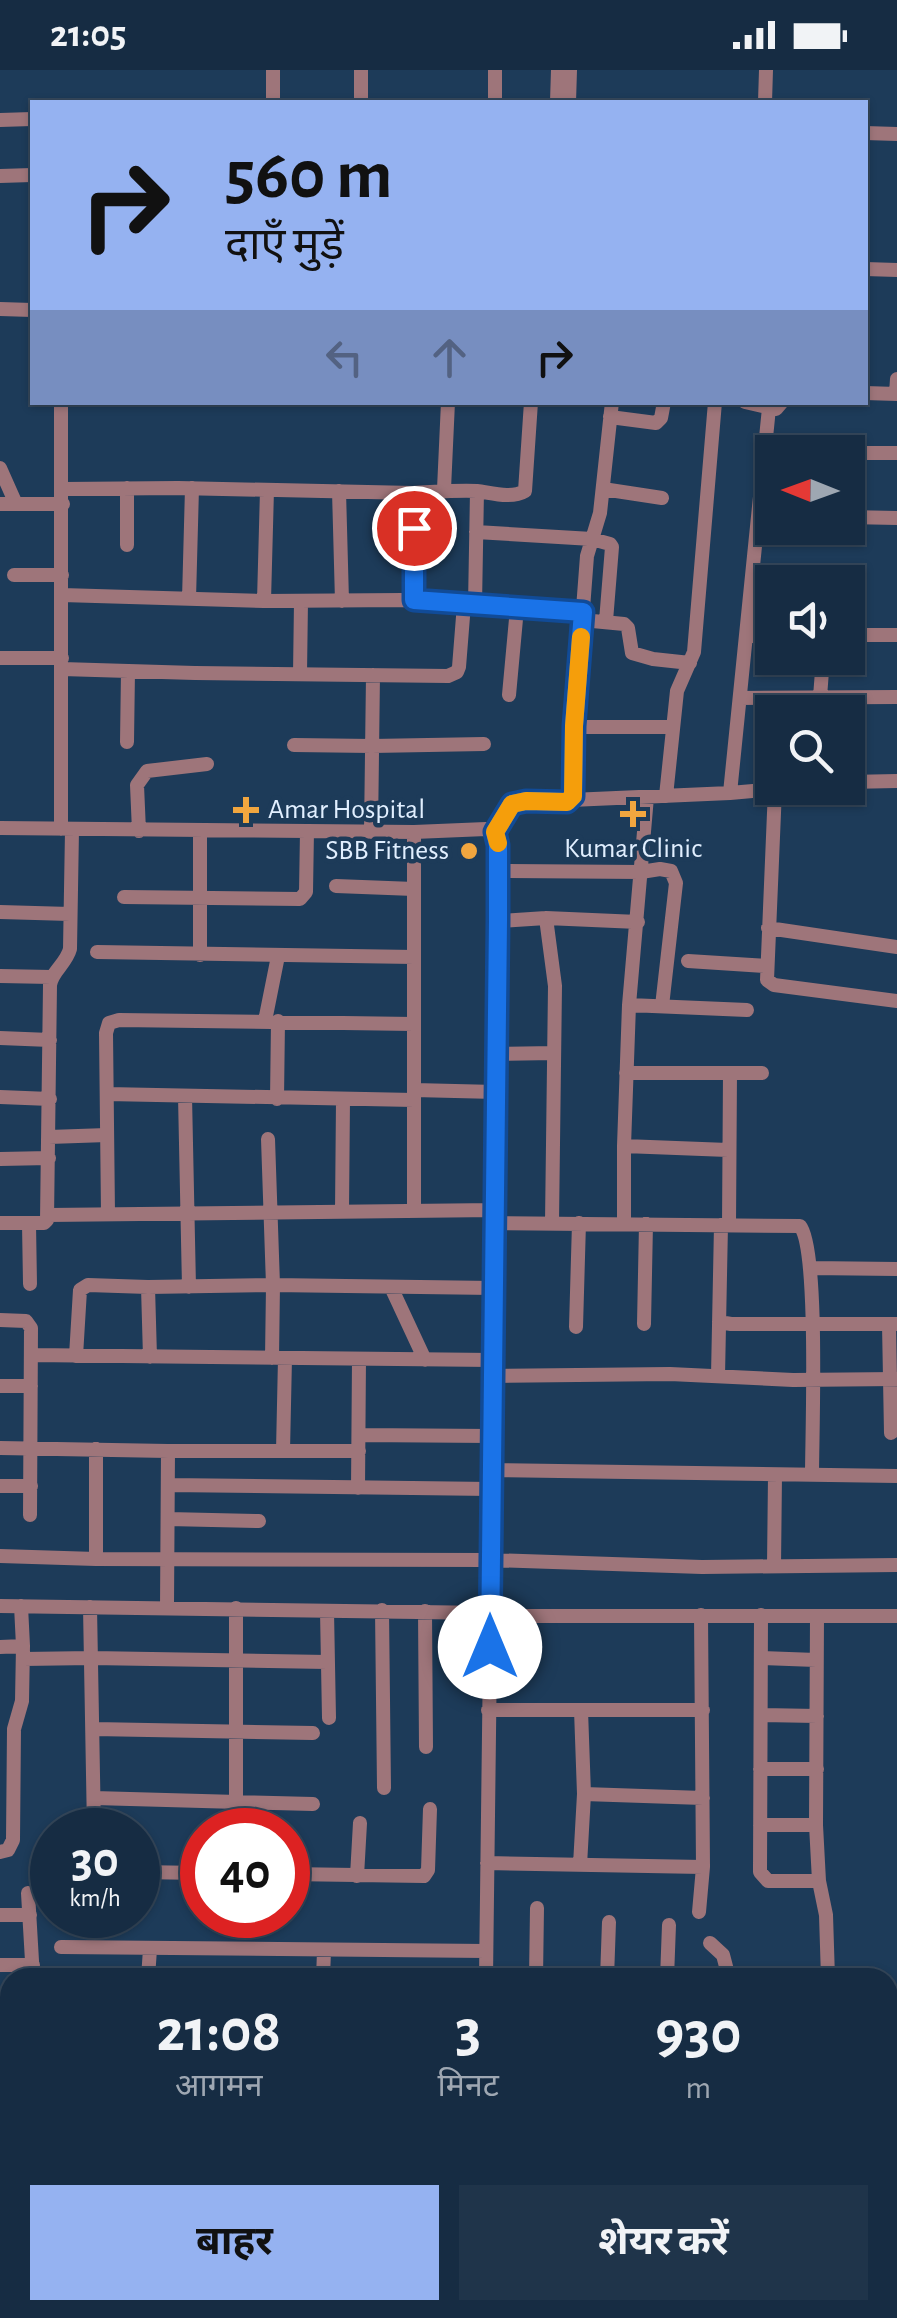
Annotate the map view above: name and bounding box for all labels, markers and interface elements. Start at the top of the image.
text: 21:05 [50,16,127,54]
icon: right [60,140,190,270]
text: 560 m [225,141,393,211]
text: दाएँ मुड़ें [225,223,344,268]
icon: left [317,330,372,385]
icon: ahead [422,330,477,385]
icon: right [527,330,582,385]
north arrow [755,435,865,545]
map controls [755,435,865,805]
pin [372,486,457,571]
icon: arrive [387,501,442,556]
button: sound [755,565,865,675]
button: search [755,695,865,805]
place label: Amar Hospital [268,796,425,824]
marker: Amar Hospital [233,797,259,823]
marker: Kumar Clinic [620,801,646,827]
place label: Kumar Clinic [564,835,702,863]
place label: SBB Fitness [325,837,449,865]
marker: SBB Fitness [458,840,480,862]
position arrow [438,1595,542,1699]
speed limit sign: 40 [180,1808,310,1938]
text: 30 [71,1836,119,1886]
text: km/h [69,1886,121,1911]
text: 21:08 [157,2002,281,2062]
text: 3 [455,2002,481,2062]
text: 930 [655,2004,741,2064]
text: आगमन [175,2070,263,2102]
text: मिनट [438,2070,499,2102]
text: m [686,2072,711,2104]
button: बाहर [30,2185,439,2300]
button: शेयर करें [459,2185,868,2300]

